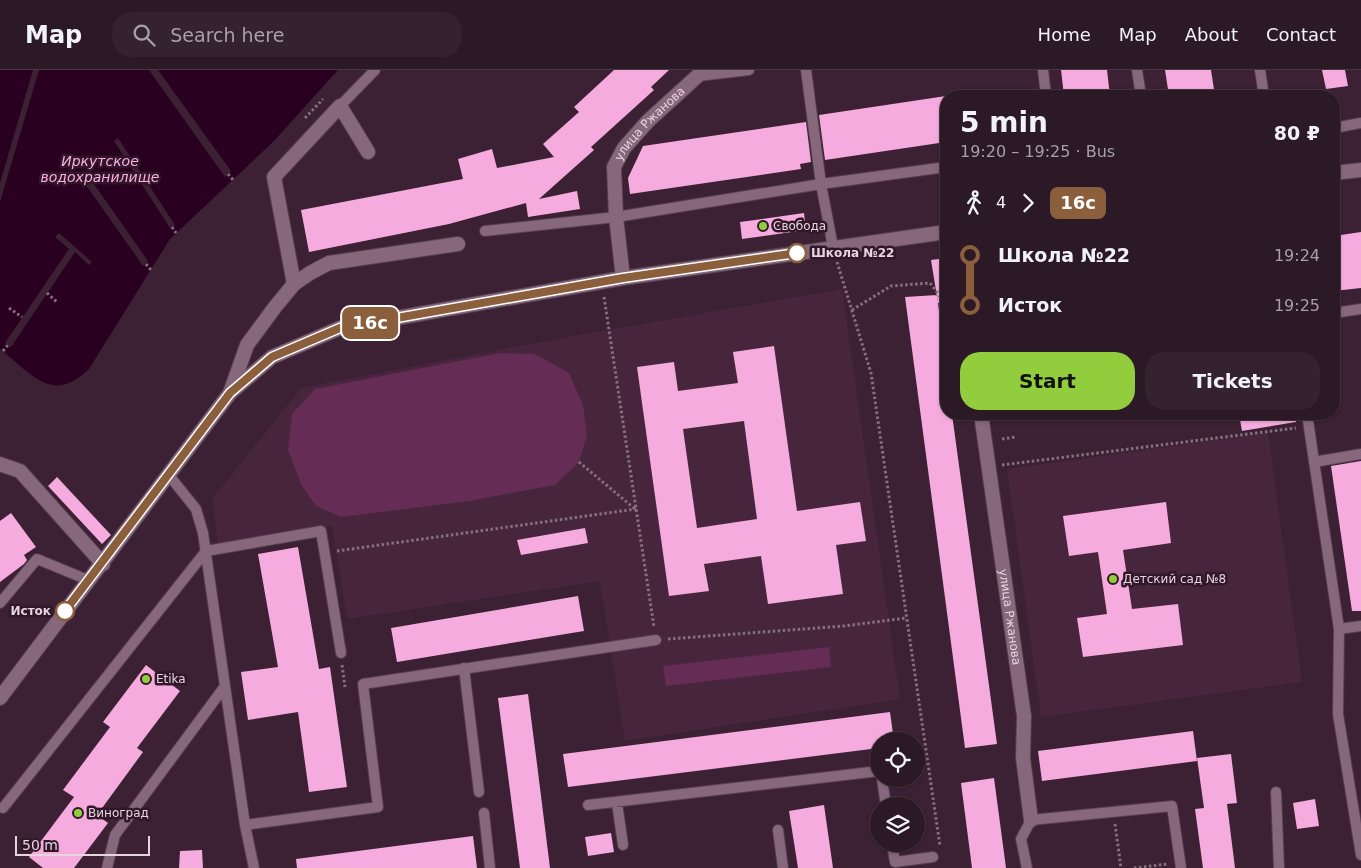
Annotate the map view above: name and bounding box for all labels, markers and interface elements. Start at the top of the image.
search box [112,12,462,57]
text: Map [25,21,82,49]
icon: search [130,21,158,49]
text: Search here [170,24,284,46]
text: Home [1038,24,1091,45]
text: Map [1119,24,1157,45]
text: About [1185,24,1238,45]
text: Contact [1266,24,1336,45]
street label: улица Ржанова [612,84,688,163]
text: 5 min [960,106,1048,139]
text: 80 ₽ [1274,122,1320,144]
text: 19:20 – 19:25 · Bus [960,142,1115,161]
water label: Иркутское водохранилище [41,153,159,185]
icon: walk [960,189,988,217]
icon: forward [1014,189,1042,217]
text: 16с [1060,192,1096,213]
text: 4 [996,193,1006,212]
place label: Свобода [773,219,826,233]
marker: Свобода [757,220,769,232]
marker: Школа №22 [787,243,807,263]
text: Школа №22 [998,244,1130,266]
place label: Школа №22 [811,246,894,260]
text: 19:24 [1274,246,1320,265]
text: Исток [998,294,1062,316]
text: 19:25 [1274,296,1320,315]
line badge: 16с [341,307,399,339]
text: 16с [352,312,388,333]
button: Start [960,352,1135,410]
button: Tickets [1145,352,1320,410]
street label: улица Ржанова [996,568,1024,666]
place label: Детский сад №8 [1123,572,1226,586]
marker: Детский сад №8 [1107,573,1119,585]
marker: Исток [55,601,75,621]
place label: Исток [11,604,51,618]
place label: Etika [156,672,186,686]
marker: Etika [140,673,152,685]
map controls [870,732,925,852]
button: locate [870,732,925,787]
button: layers [870,797,925,852]
place label: Виноград [88,806,149,820]
marker: Виноград [72,807,84,819]
scale bar [15,833,150,856]
text: 50 m [22,837,58,853]

